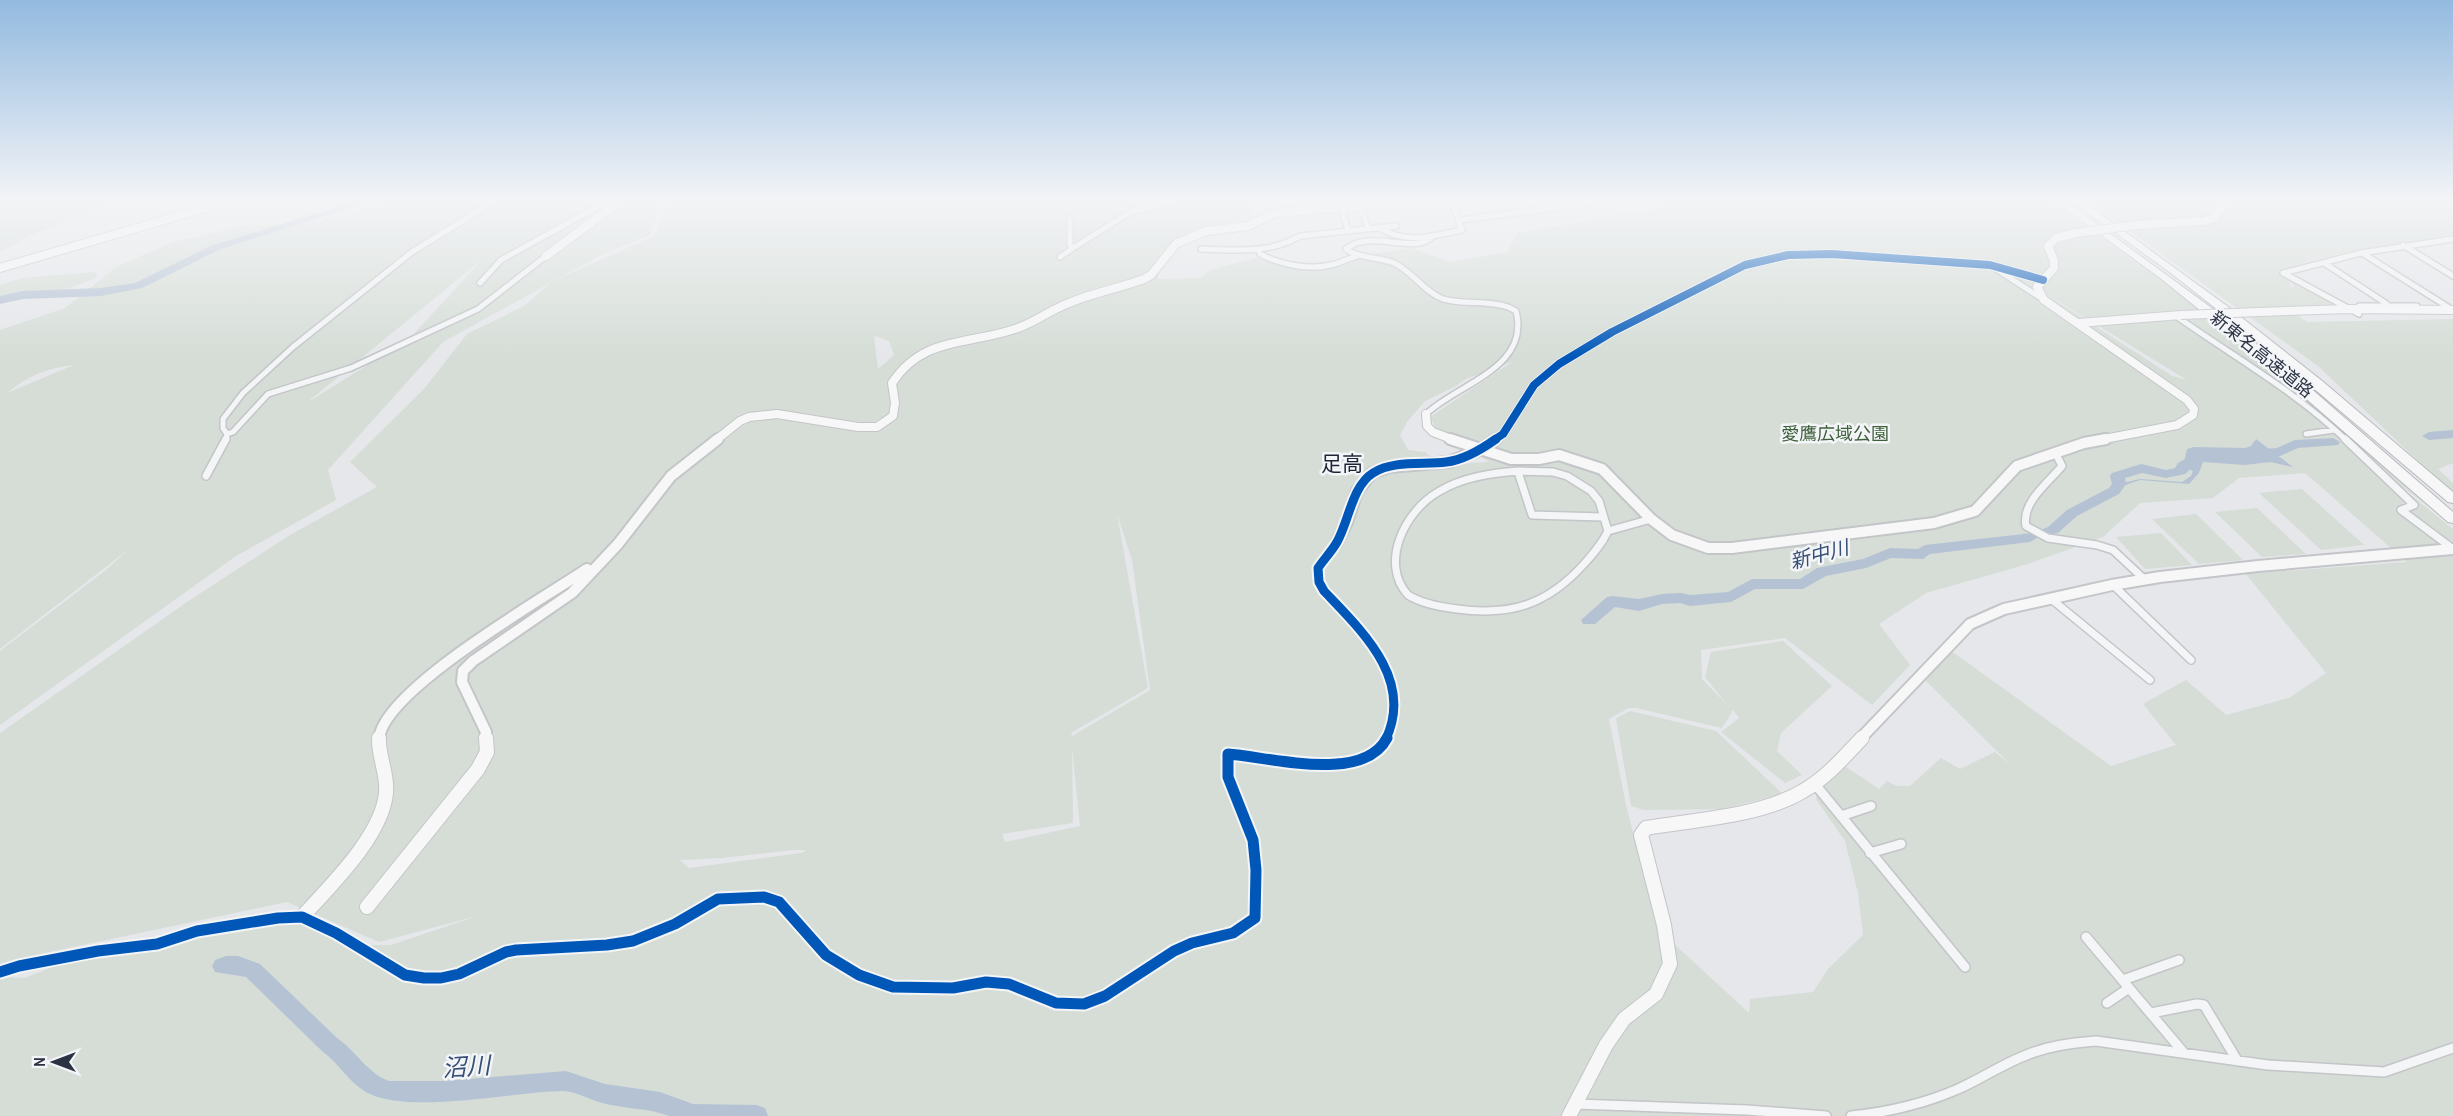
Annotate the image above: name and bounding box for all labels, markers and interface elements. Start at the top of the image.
street label: 新東名高速道路 [2205,305,2319,403]
park label: 愛鷹広域公園 [1781,421,1889,446]
district label: 足高 [1321,449,1363,478]
water label: 新中川 [1787,533,1853,575]
north arrow [24,1032,84,1092]
water label: 沼川 [441,1048,494,1084]
text: N [28,1057,50,1067]

